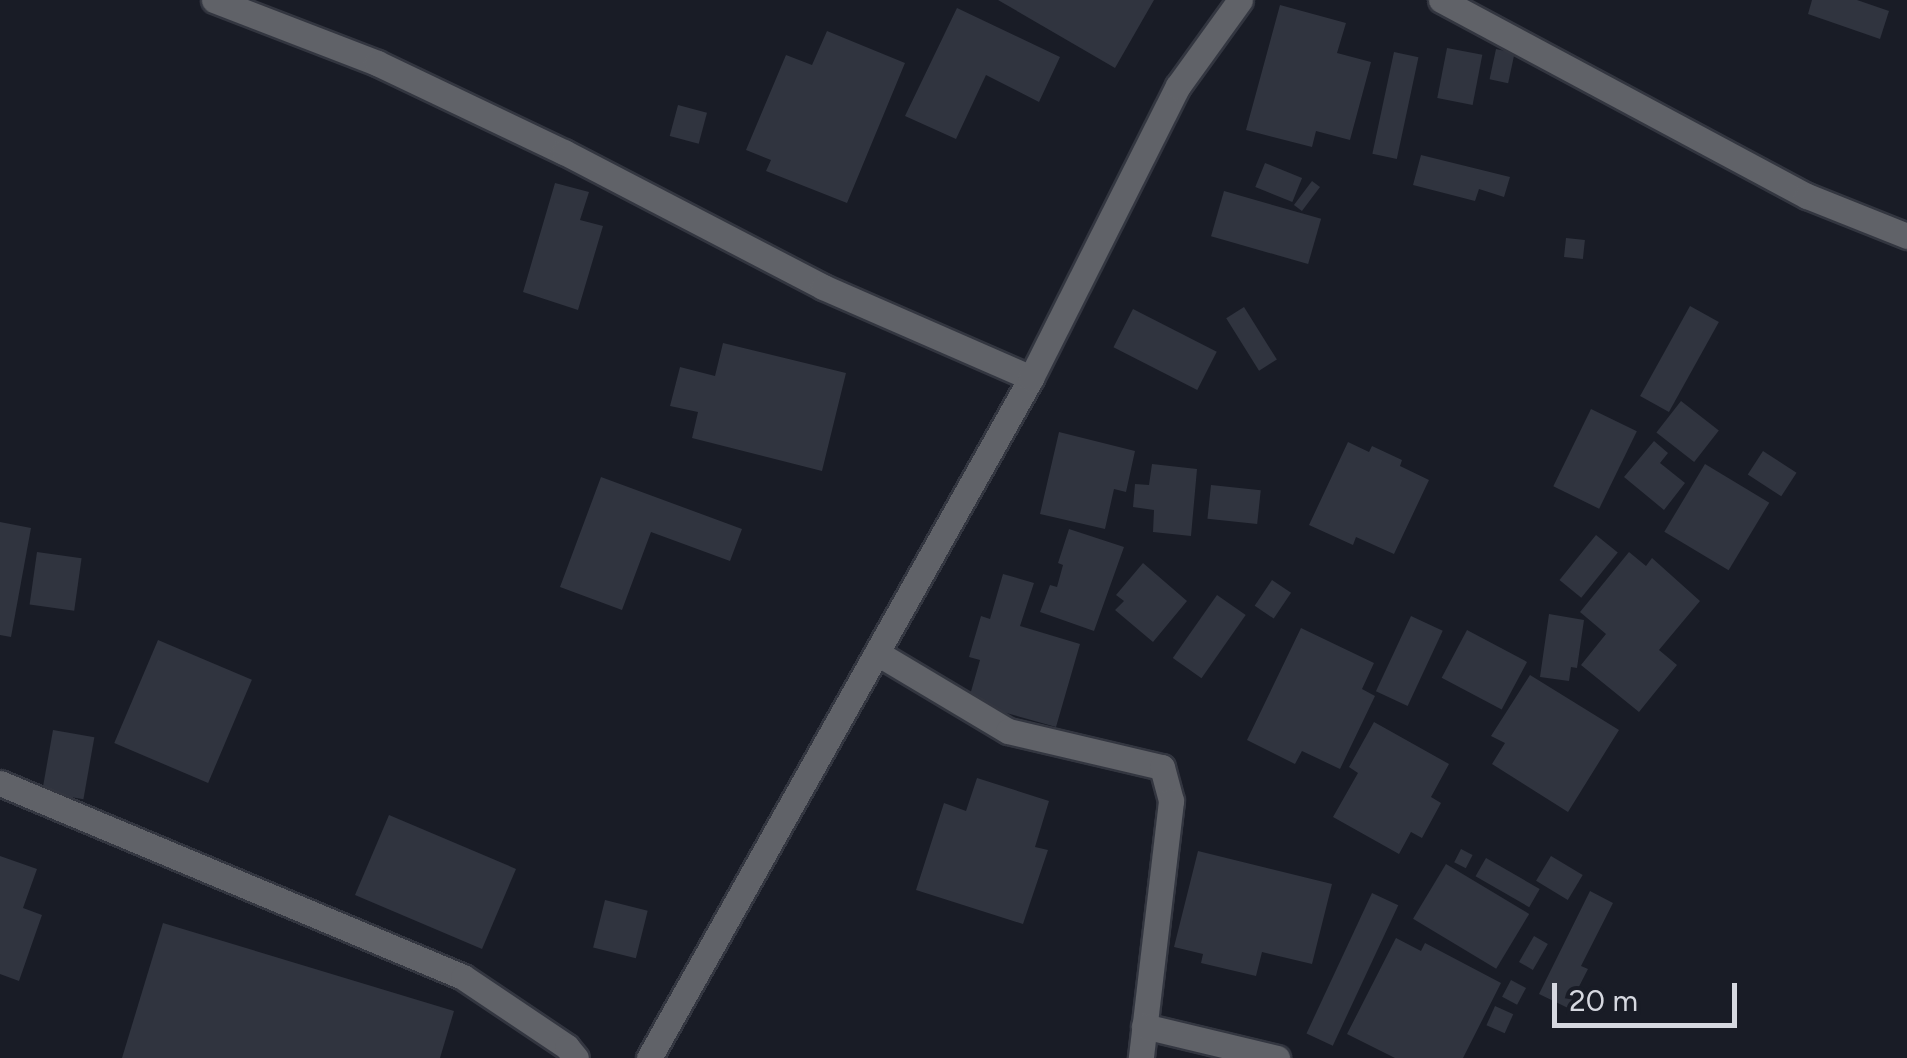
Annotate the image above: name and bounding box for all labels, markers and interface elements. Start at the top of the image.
scale bar [1557,963,1742,1025]
text: 20 m [1569,982,1638,1019]

